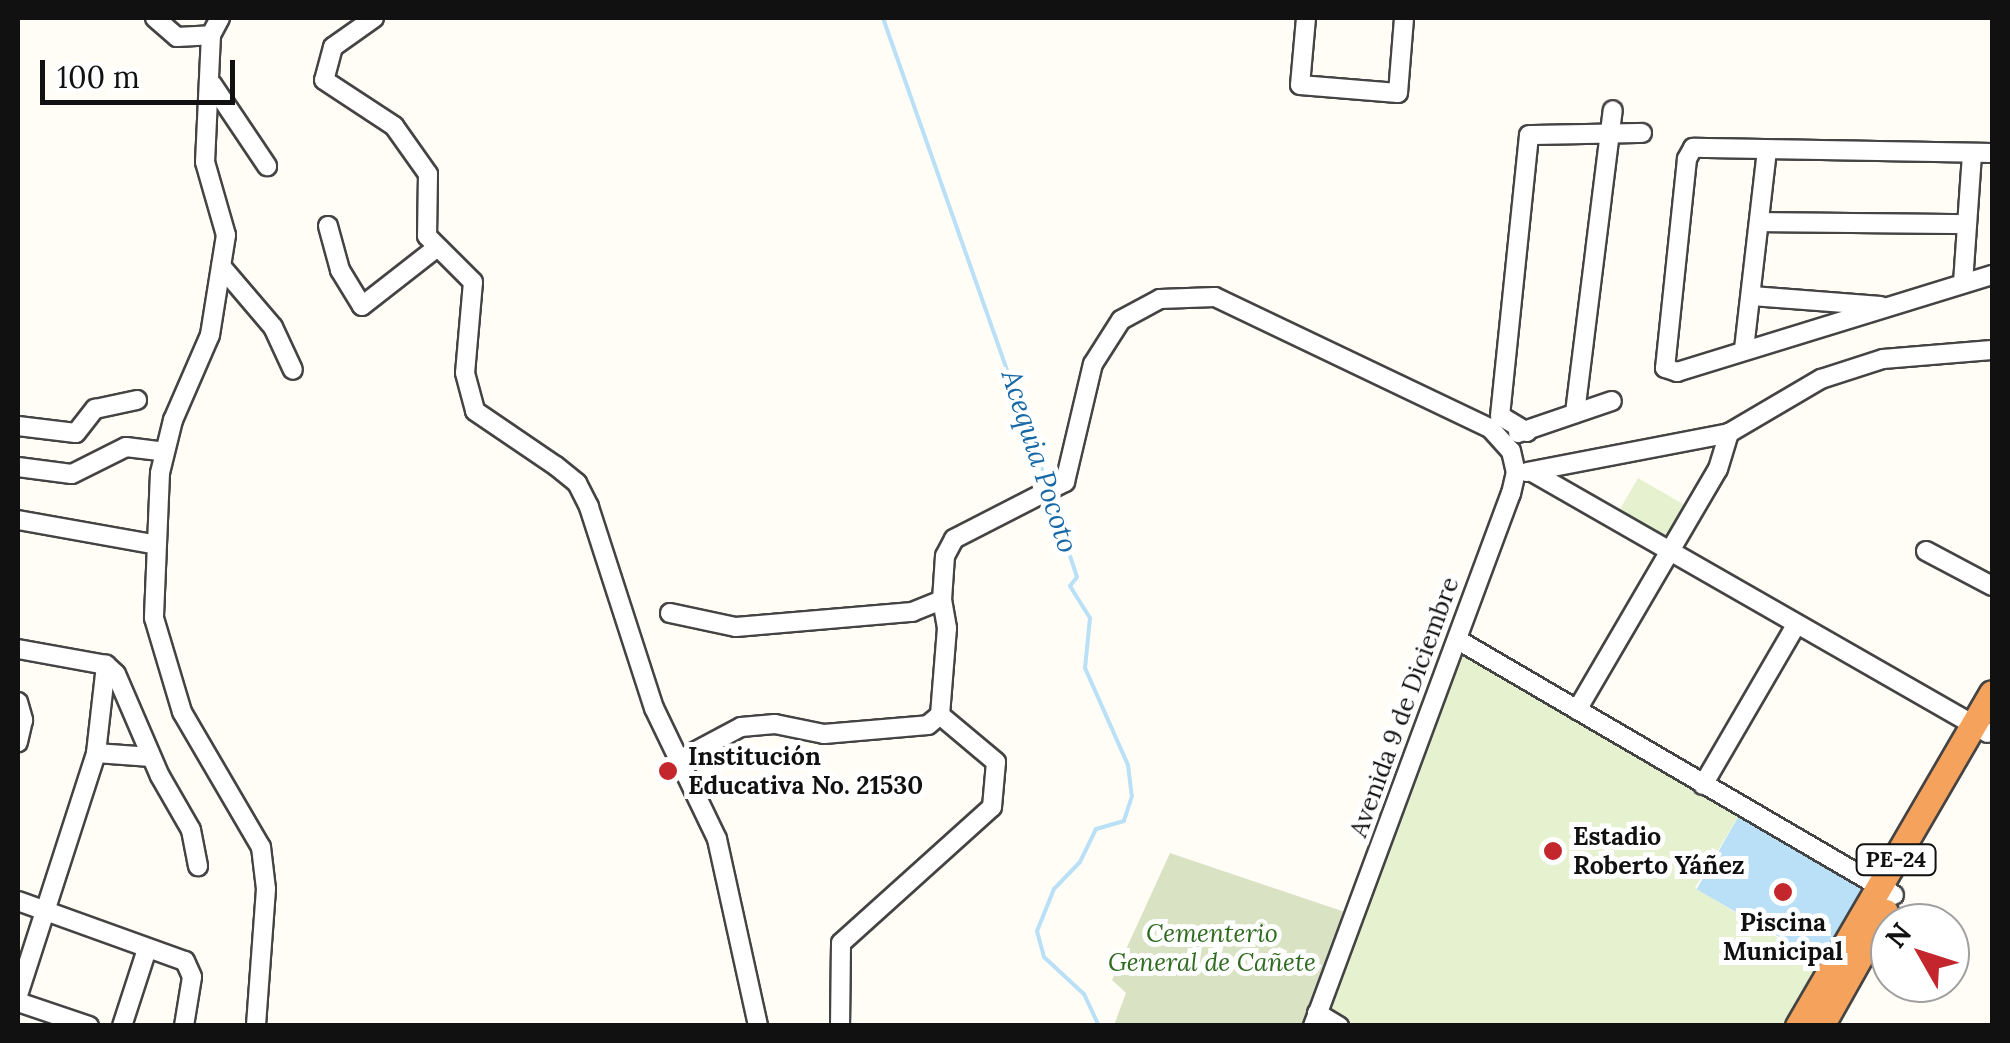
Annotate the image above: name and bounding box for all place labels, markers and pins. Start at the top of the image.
place label: Institución Educativa No. 21530 [688,742,923,801]
marker: Institución Educativa No. 21530 [657,760,679,782]
place label: Estadio Roberto Yáñez [1573,822,1745,881]
marker: Estadio Roberto Yáñez [1542,840,1564,862]
marker: Piscina Municipal [1772,881,1794,903]
place label: Piscina Municipal [1723,908,1843,967]

